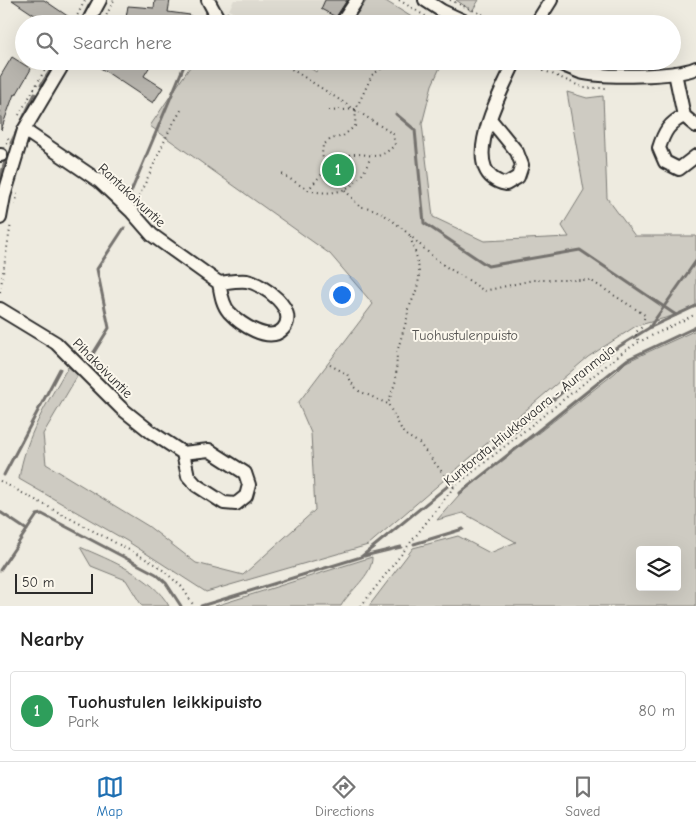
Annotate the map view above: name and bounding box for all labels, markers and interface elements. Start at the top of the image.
search box [15,15,681,70]
icon: search [33,29,61,57]
text: Search here [73,32,172,54]
pin: 1 [322,151,354,189]
street label: Rantakoivuntie [94,160,169,231]
your location [329,282,355,308]
park label: Tuohustulenpuisto [412,327,518,344]
street label: Pihakoivuntie [69,335,136,402]
street label: Kuntorata Hiukkavaara - Auranmaja [440,341,618,490]
map controls [636,546,681,591]
button: layers [636,546,681,591]
scale bar [15,571,92,594]
text: 50 m [22,574,54,591]
text: Nearby [20,627,84,651]
text: Tuohustulen leikkipuisto [68,691,262,713]
text: 1 [34,702,40,720]
text: 80 m [638,702,675,720]
text: Park [68,713,99,731]
tab: Map [96,773,124,820]
tab: Directions [315,773,374,820]
tab: Saved [565,773,600,820]

